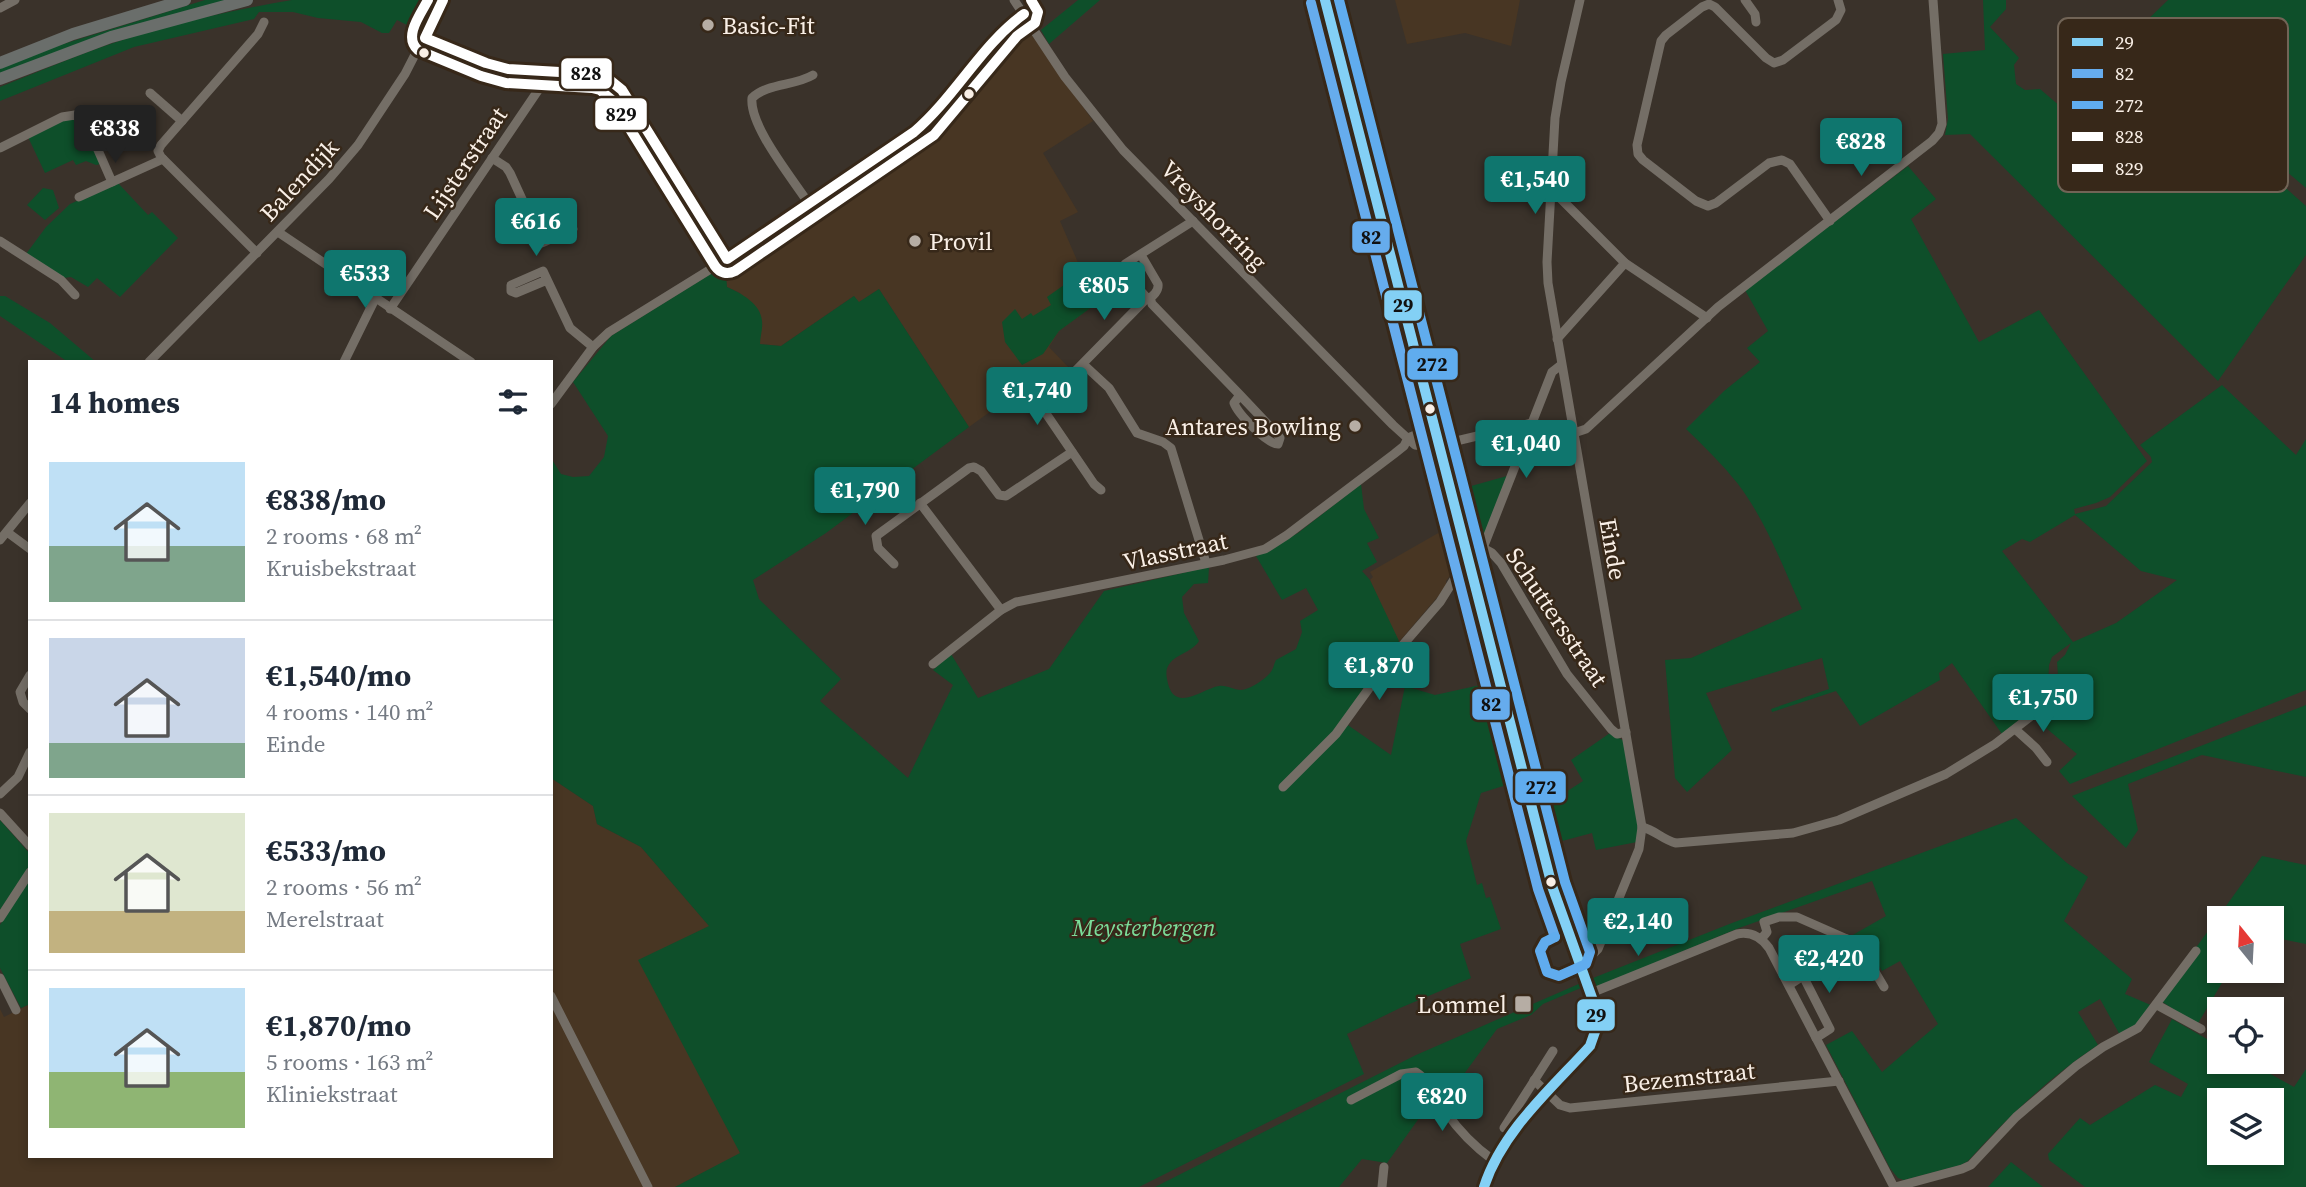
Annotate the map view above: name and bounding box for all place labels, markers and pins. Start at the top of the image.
place label: Basic-Fit [722,9,815,42]
marker: Basic-Fit [700,17,716,33]
unlabelled marker [417,46,431,60]
unlabelled marker [962,87,976,101]
pin: €838 [74,106,156,165]
pin: €828 [1820,118,1902,178]
pin: €1,540 [1478,156,1592,216]
pin: €616 [495,198,577,258]
place label: Provil [929,225,992,258]
marker: Provil [907,233,923,249]
pin: €533 [324,250,406,310]
pin: €805 [1063,262,1145,322]
pin: €1,740 [980,368,1094,427]
unlabelled marker [1423,402,1437,416]
place label: Antares Bowling [1165,410,1341,443]
marker: Antares Bowling [1347,418,1363,434]
pin: €1,040 [1469,420,1583,480]
pin: €1,790 [808,468,922,527]
pin: €1,870 [1322,642,1436,702]
pin: €1,750 [1986,674,2100,734]
unlabelled marker [1544,875,1558,889]
pin: €2,140 [1581,898,1695,958]
pin: €2,420 [1772,936,1886,995]
place label: Lommel [1417,988,1507,1021]
marker: Lommel [1513,994,1533,1014]
pin: €820 [1401,1074,1483,1133]

